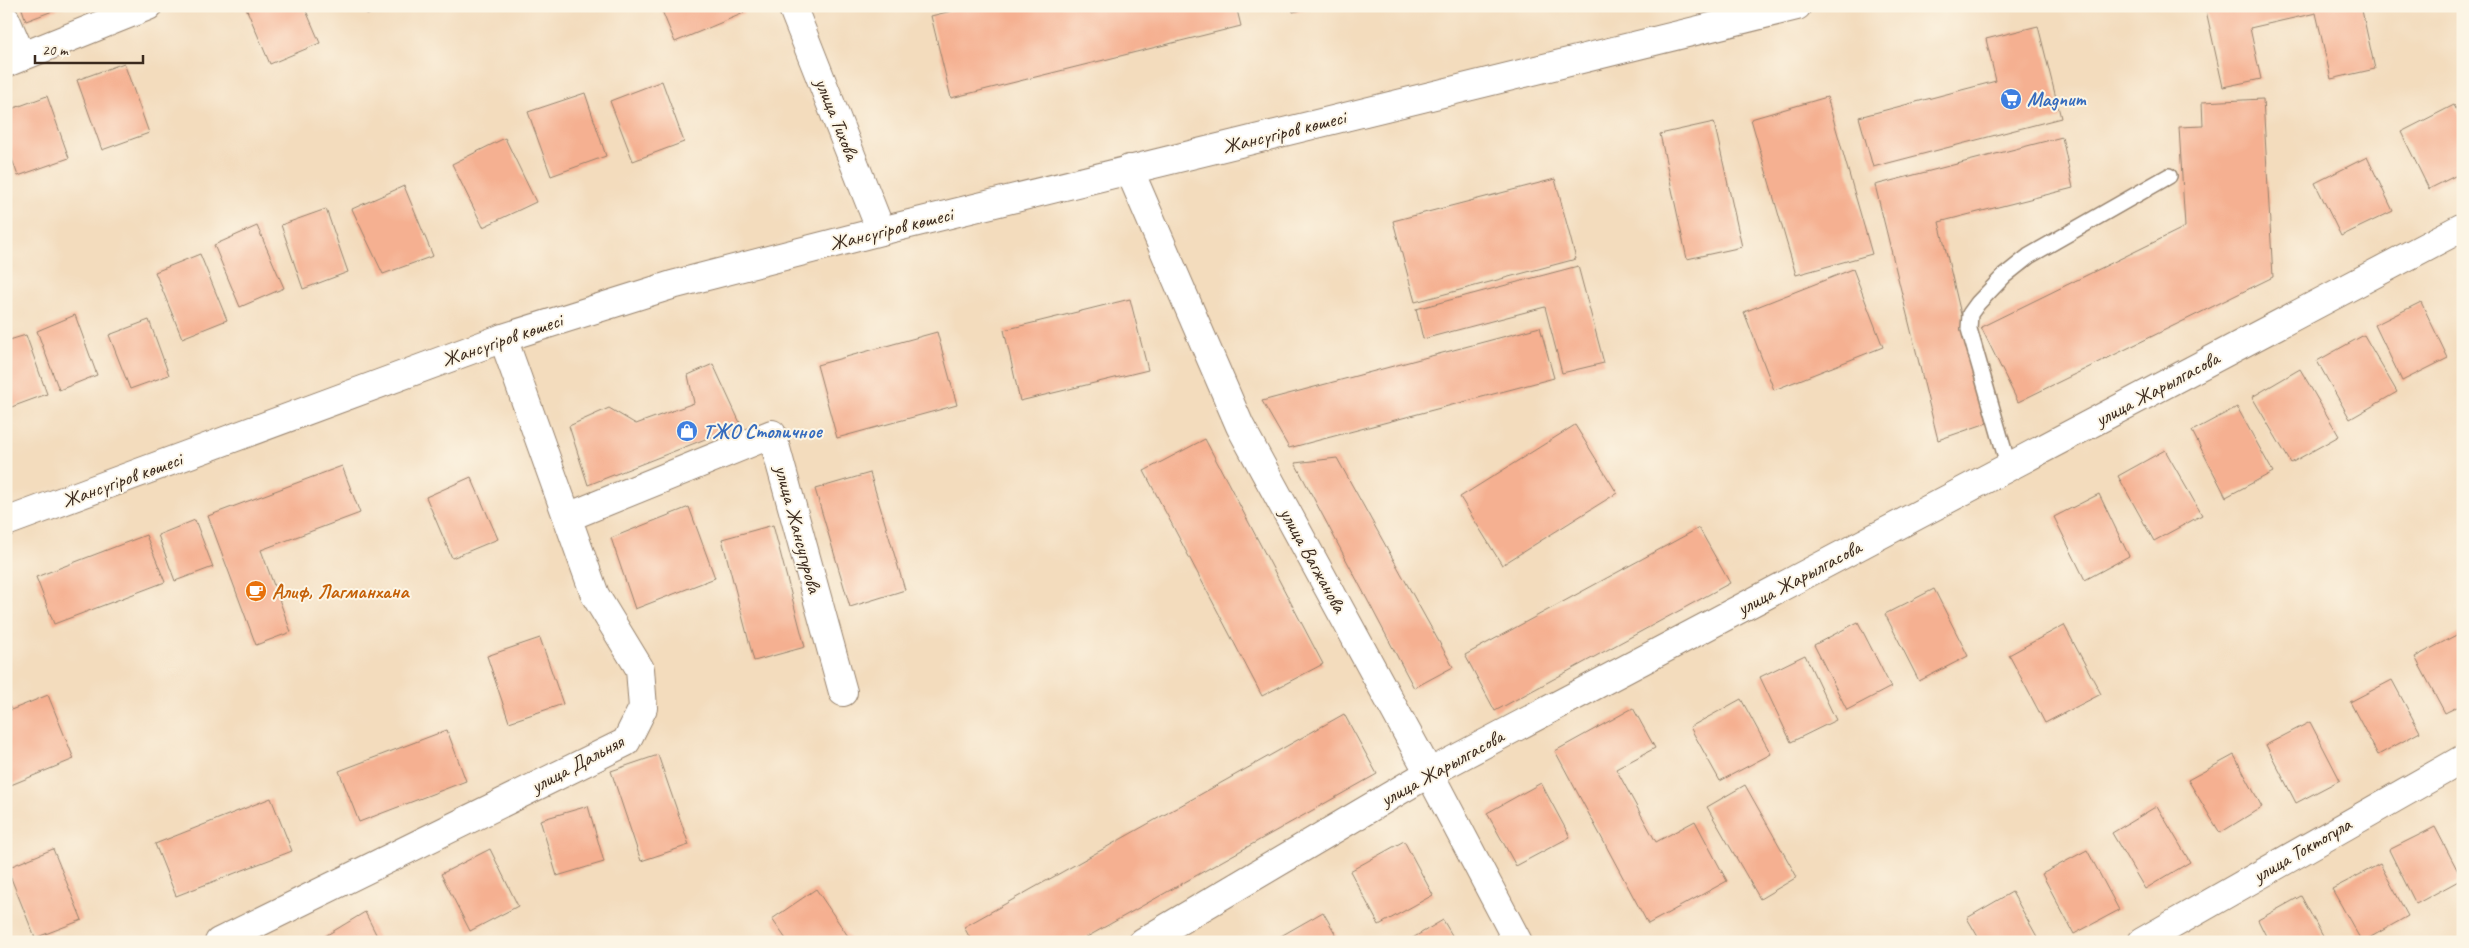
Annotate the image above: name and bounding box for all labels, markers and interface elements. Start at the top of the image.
scale bar [35,32,142,64]
text: 20 m [42,41,69,60]
street label: улица Тихова [809,74,865,165]
supermarket icon: Magnum [1999,87,2023,111]
place label: Magnum [2027,87,2087,112]
street label: Жансүгіров көшесі [1220,104,1350,159]
street label: Жансүгіров көшесі [827,201,957,256]
street label: Жансүгіров көшесі [438,307,568,372]
street label: улица Жарылгасова [2090,345,2225,433]
shop icon: ТЖО Столичное [675,419,699,443]
place label: ТЖО Столичное [703,419,824,444]
street label: Жансүгіров көшесі [59,446,188,513]
street label: улица Жансугурова [769,461,828,598]
street label: улица Вагжанова [1273,502,1353,618]
street label: улица Жарылгасова [1732,534,1867,622]
cafe icon: Алиф, Лагманхана [244,579,268,603]
place label: Алиф, Лагманхана [272,579,410,604]
street label: улица Жарылгасова [1375,723,1509,813]
street label: улица Дальняя [526,728,629,799]
street label: улица Токтогула [2248,811,2357,889]

